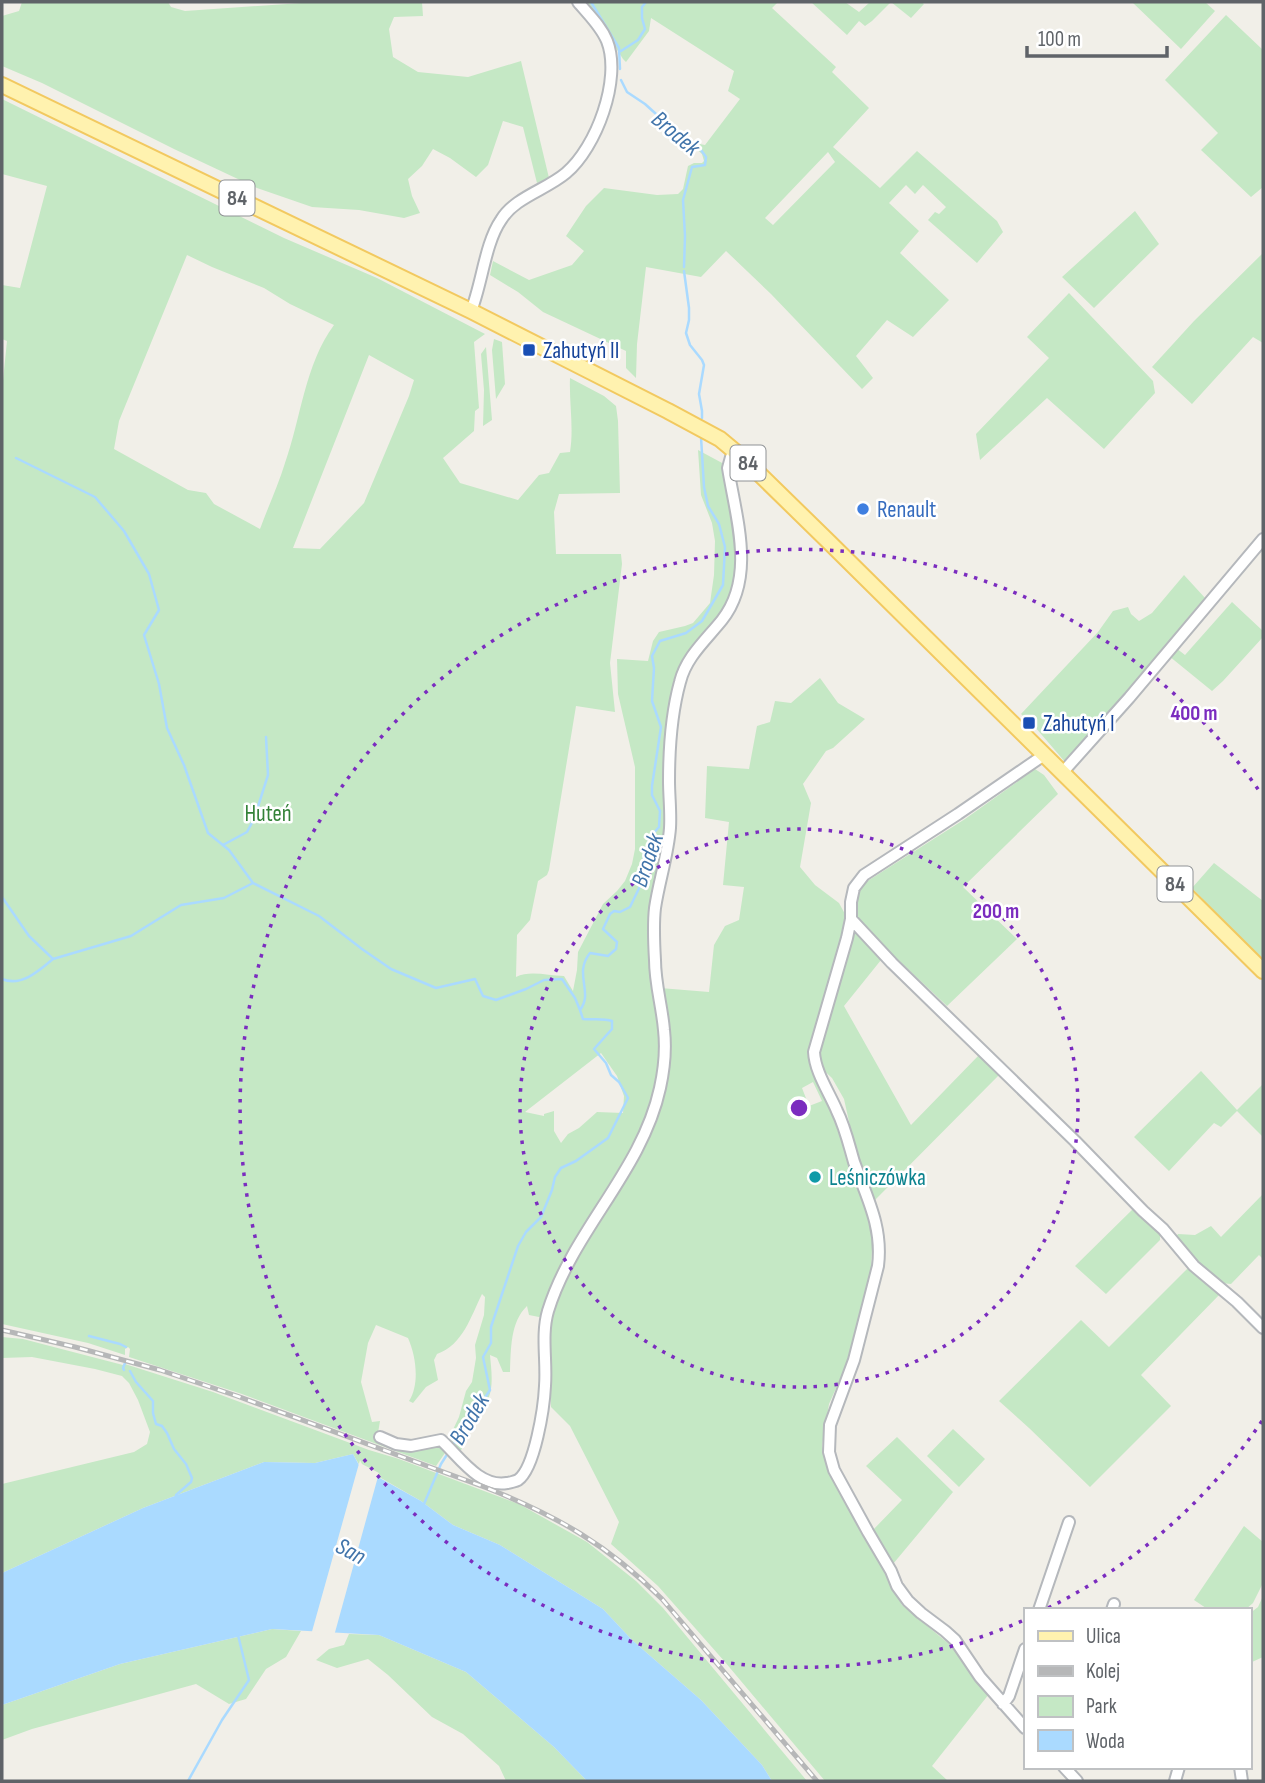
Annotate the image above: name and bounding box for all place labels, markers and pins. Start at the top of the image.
place label: Zahutyń II [543,337,619,365]
marker: Zahutyń II [521,342,537,358]
place label: Renault [877,496,936,524]
marker: Renault [855,501,871,517]
place label: Zahutyń I [1043,710,1115,738]
marker: Zahutyń I [1021,715,1037,731]
centre of rings [787,1096,811,1120]
place label: Leśniczówka [829,1164,926,1192]
marker: Leśniczówka [807,1169,823,1185]

